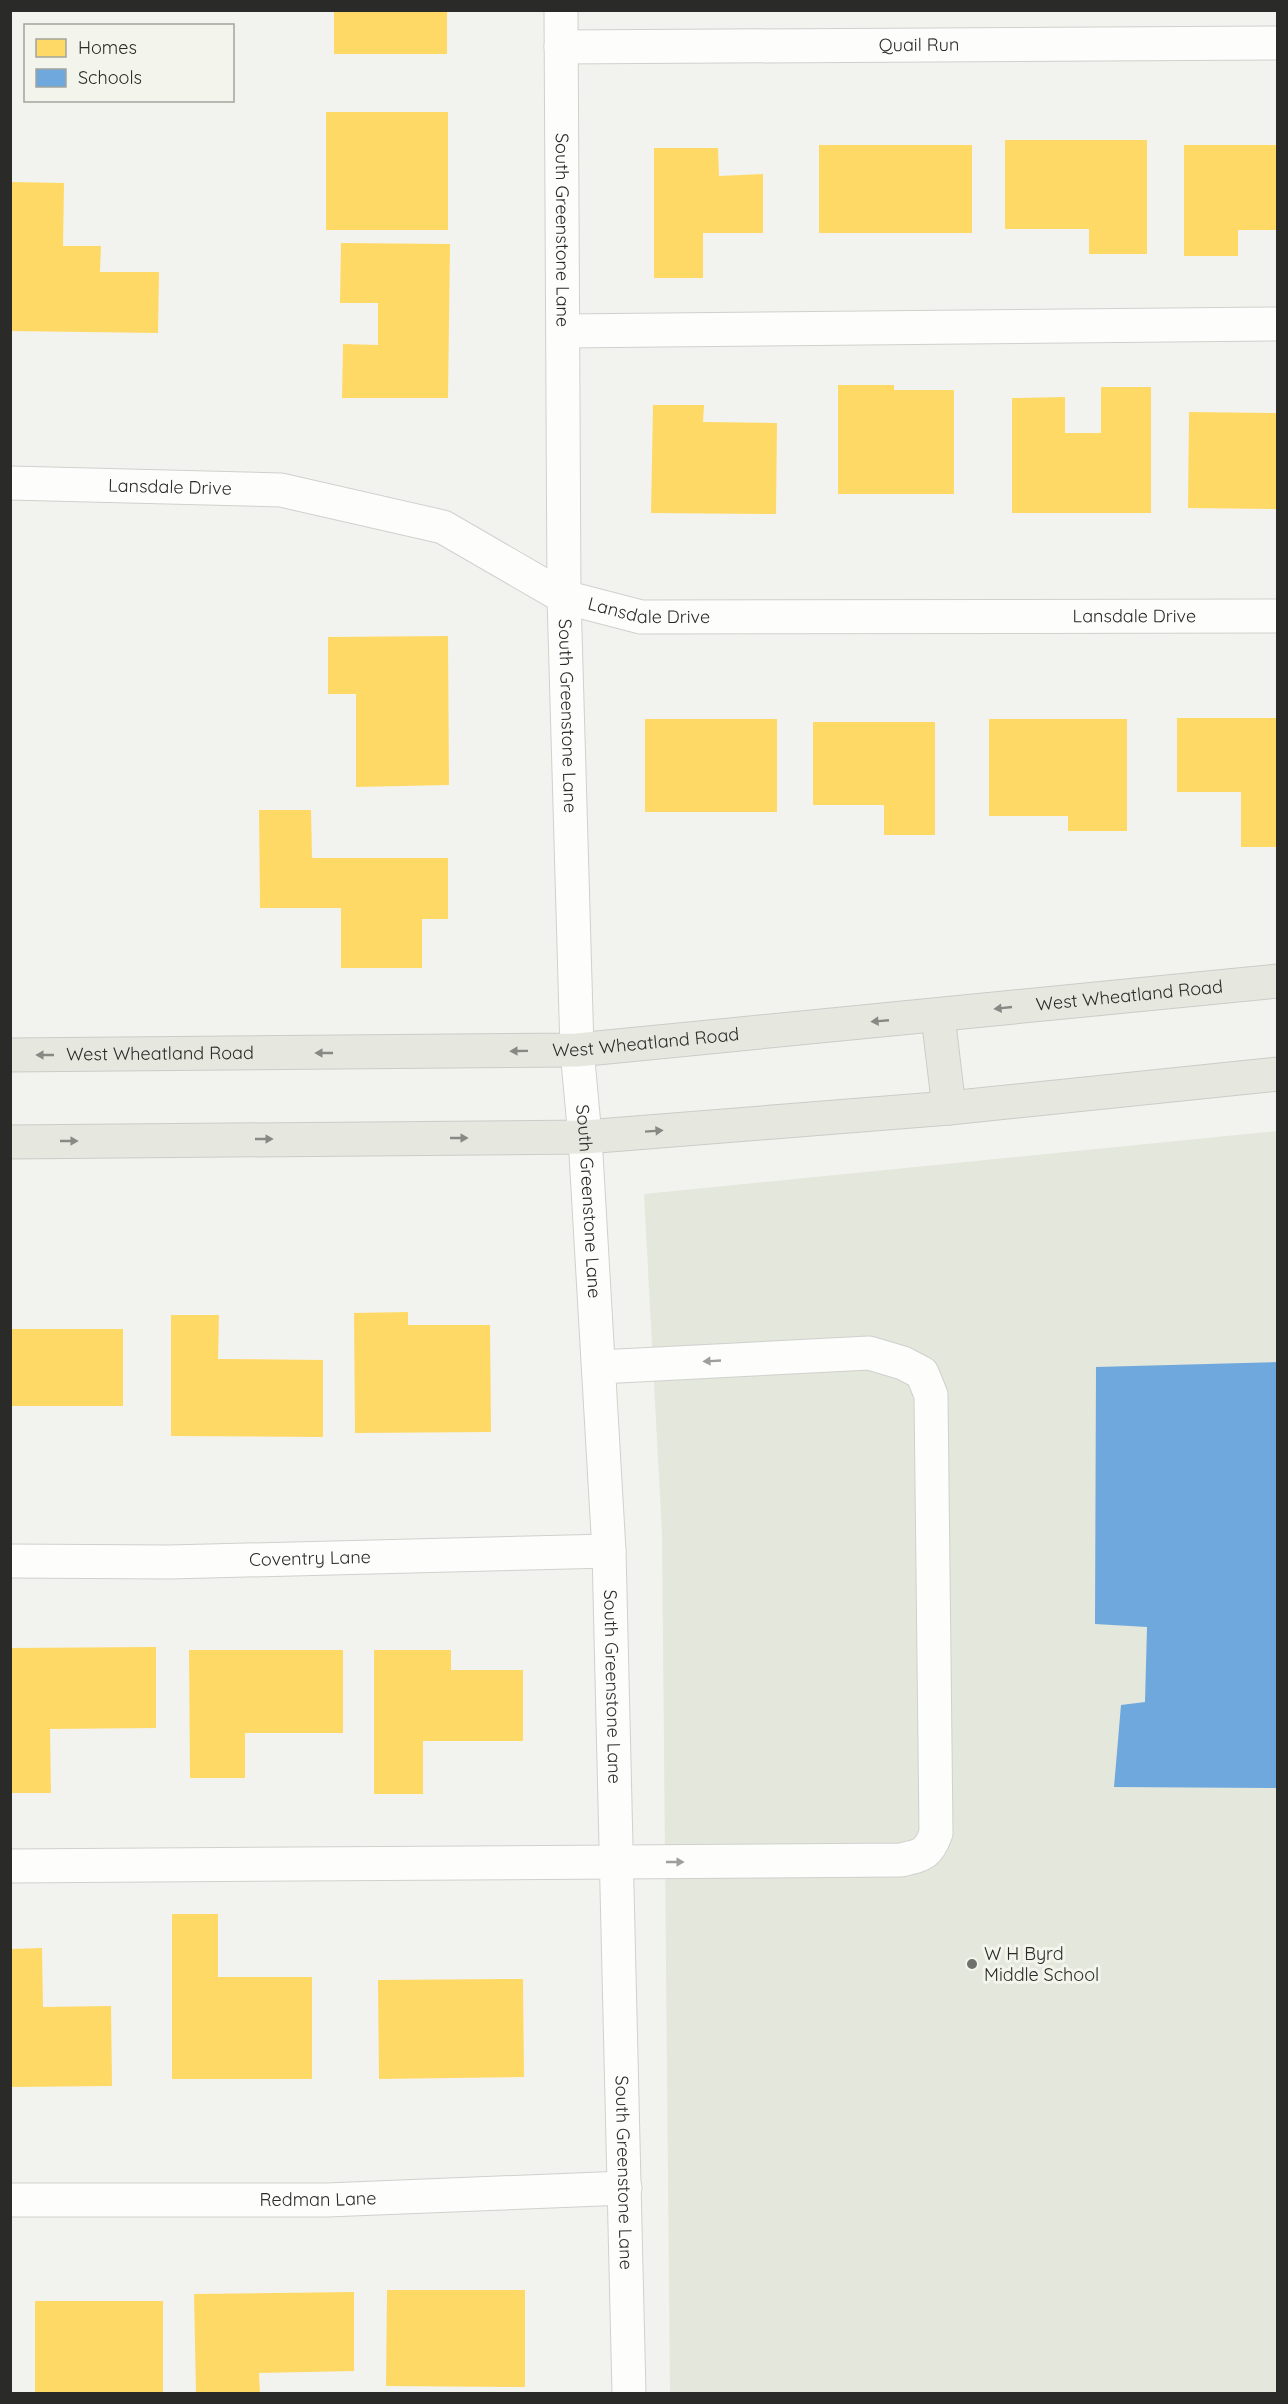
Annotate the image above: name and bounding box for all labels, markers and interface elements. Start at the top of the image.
legend [24,24,234,102]
street label: Quail Run [879,33,959,56]
text: Homes [78,36,137,59]
text: Schools [78,66,142,89]
street label: South Greenstone Lane [551,133,575,327]
street label: Lansdale Drive [108,474,232,500]
street label: Lansdale Drive [586,592,710,628]
street label: Lansdale Drive [1073,604,1196,627]
street label: South Greenstone Lane [554,619,582,813]
street label: West Wheatland Road [1035,975,1224,1016]
one-way arrow [994,1004,1013,1013]
one-way arrow [870,1016,889,1026]
street label: West Wheatland Road [552,1022,740,1061]
street label: West Wheatland Road [66,1041,254,1066]
one-way arrow [509,1046,528,1056]
one-way arrow [314,1048,333,1058]
one-way arrow [35,1050,54,1060]
street label: South Greenstone Lane [571,1103,606,1299]
one-way arrow [644,1127,663,1136]
one-way arrow [449,1133,468,1143]
one-way arrow [254,1135,273,1144]
one-way arrow [59,1136,78,1146]
one-way arrow [703,1357,722,1366]
street label: Coventry Lane [249,1545,371,1571]
street label: South Greenstone Lane [599,1589,627,1784]
one-way arrow [666,1857,685,1867]
place label: W H Byrd Middle School [984,1942,1099,1986]
marker: W H Byrd Middle School [965,1957,979,1971]
street label: South Greenstone Lane [610,2075,638,2270]
street label: Redman Lane [260,2186,377,2211]

